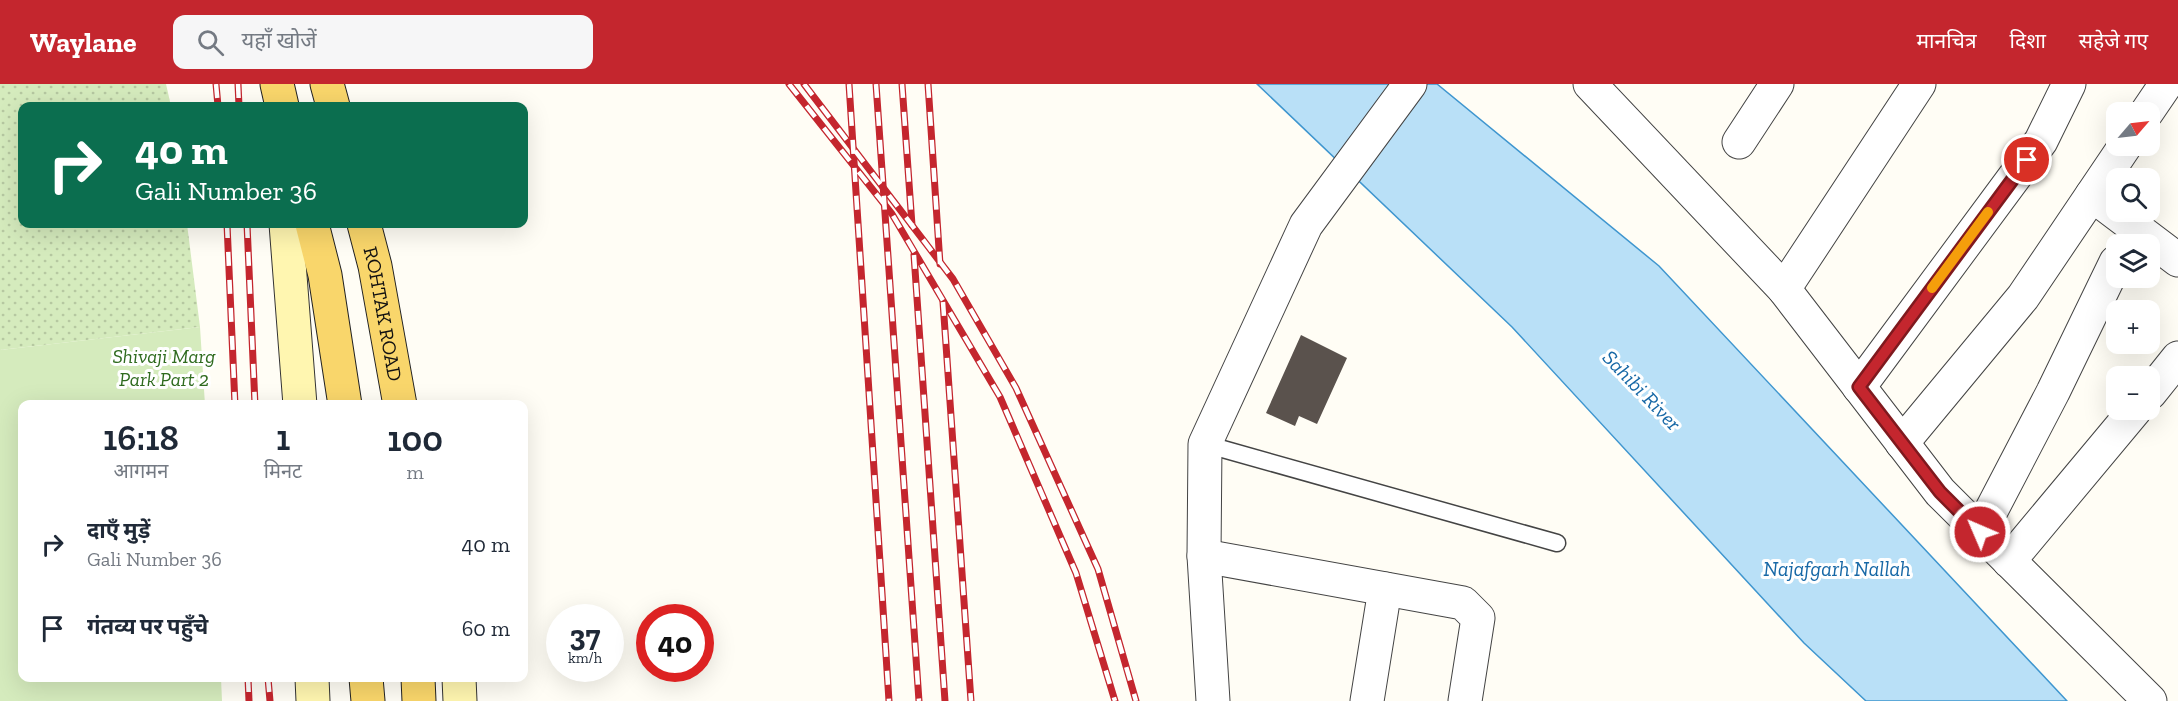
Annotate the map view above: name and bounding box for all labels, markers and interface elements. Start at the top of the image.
search box [173,15,593,69]
text: Waylane [30,26,137,59]
icon: search [194,26,227,59]
text: यहाँ खोजें [242,27,317,54]
text: मानचित्र [1917,28,1977,53]
text: दिशा [2010,28,2046,53]
text: सहेजे गए [2079,28,2148,53]
north arrow [2106,102,2160,156]
map controls [2106,102,2160,420]
text: 40 m [135,124,228,175]
icon: right [36,126,114,204]
pin [2001,134,2052,185]
icon: arrive [2010,143,2043,176]
button: search [2106,168,2160,222]
text: Gali Number 36 [135,175,317,207]
button: layers [2106,234,2160,288]
street label: ROHTAK ROAD [358,244,407,383]
button: + [2106,300,2160,354]
park label: Shivaji Marg Park Part 2 [112,344,216,391]
water label: Sahibi River [1598,345,1687,436]
button: − [2106,366,2160,420]
text: 16:18 [103,416,179,459]
text: 1 [276,416,290,459]
text: 100 [387,417,443,460]
text: आगमन [114,459,168,483]
text: मिनट [264,459,302,483]
text: m [406,460,424,484]
position arrow [1948,500,2012,564]
text: दाएँ मुड़ें [87,517,150,544]
icon: right [36,528,69,561]
text: 40 m [461,531,510,558]
text: Gali Number 36 [87,547,222,571]
water label: Najafgarh Nallah [1763,556,1911,581]
speed limit sign: 40 [636,604,714,682]
icon: arrive [36,612,69,645]
text: गंतव्य पर पहुँचे [87,613,208,640]
text: 60 m [462,615,510,642]
text: 37 [570,618,600,654]
text: km/h [568,649,602,667]

